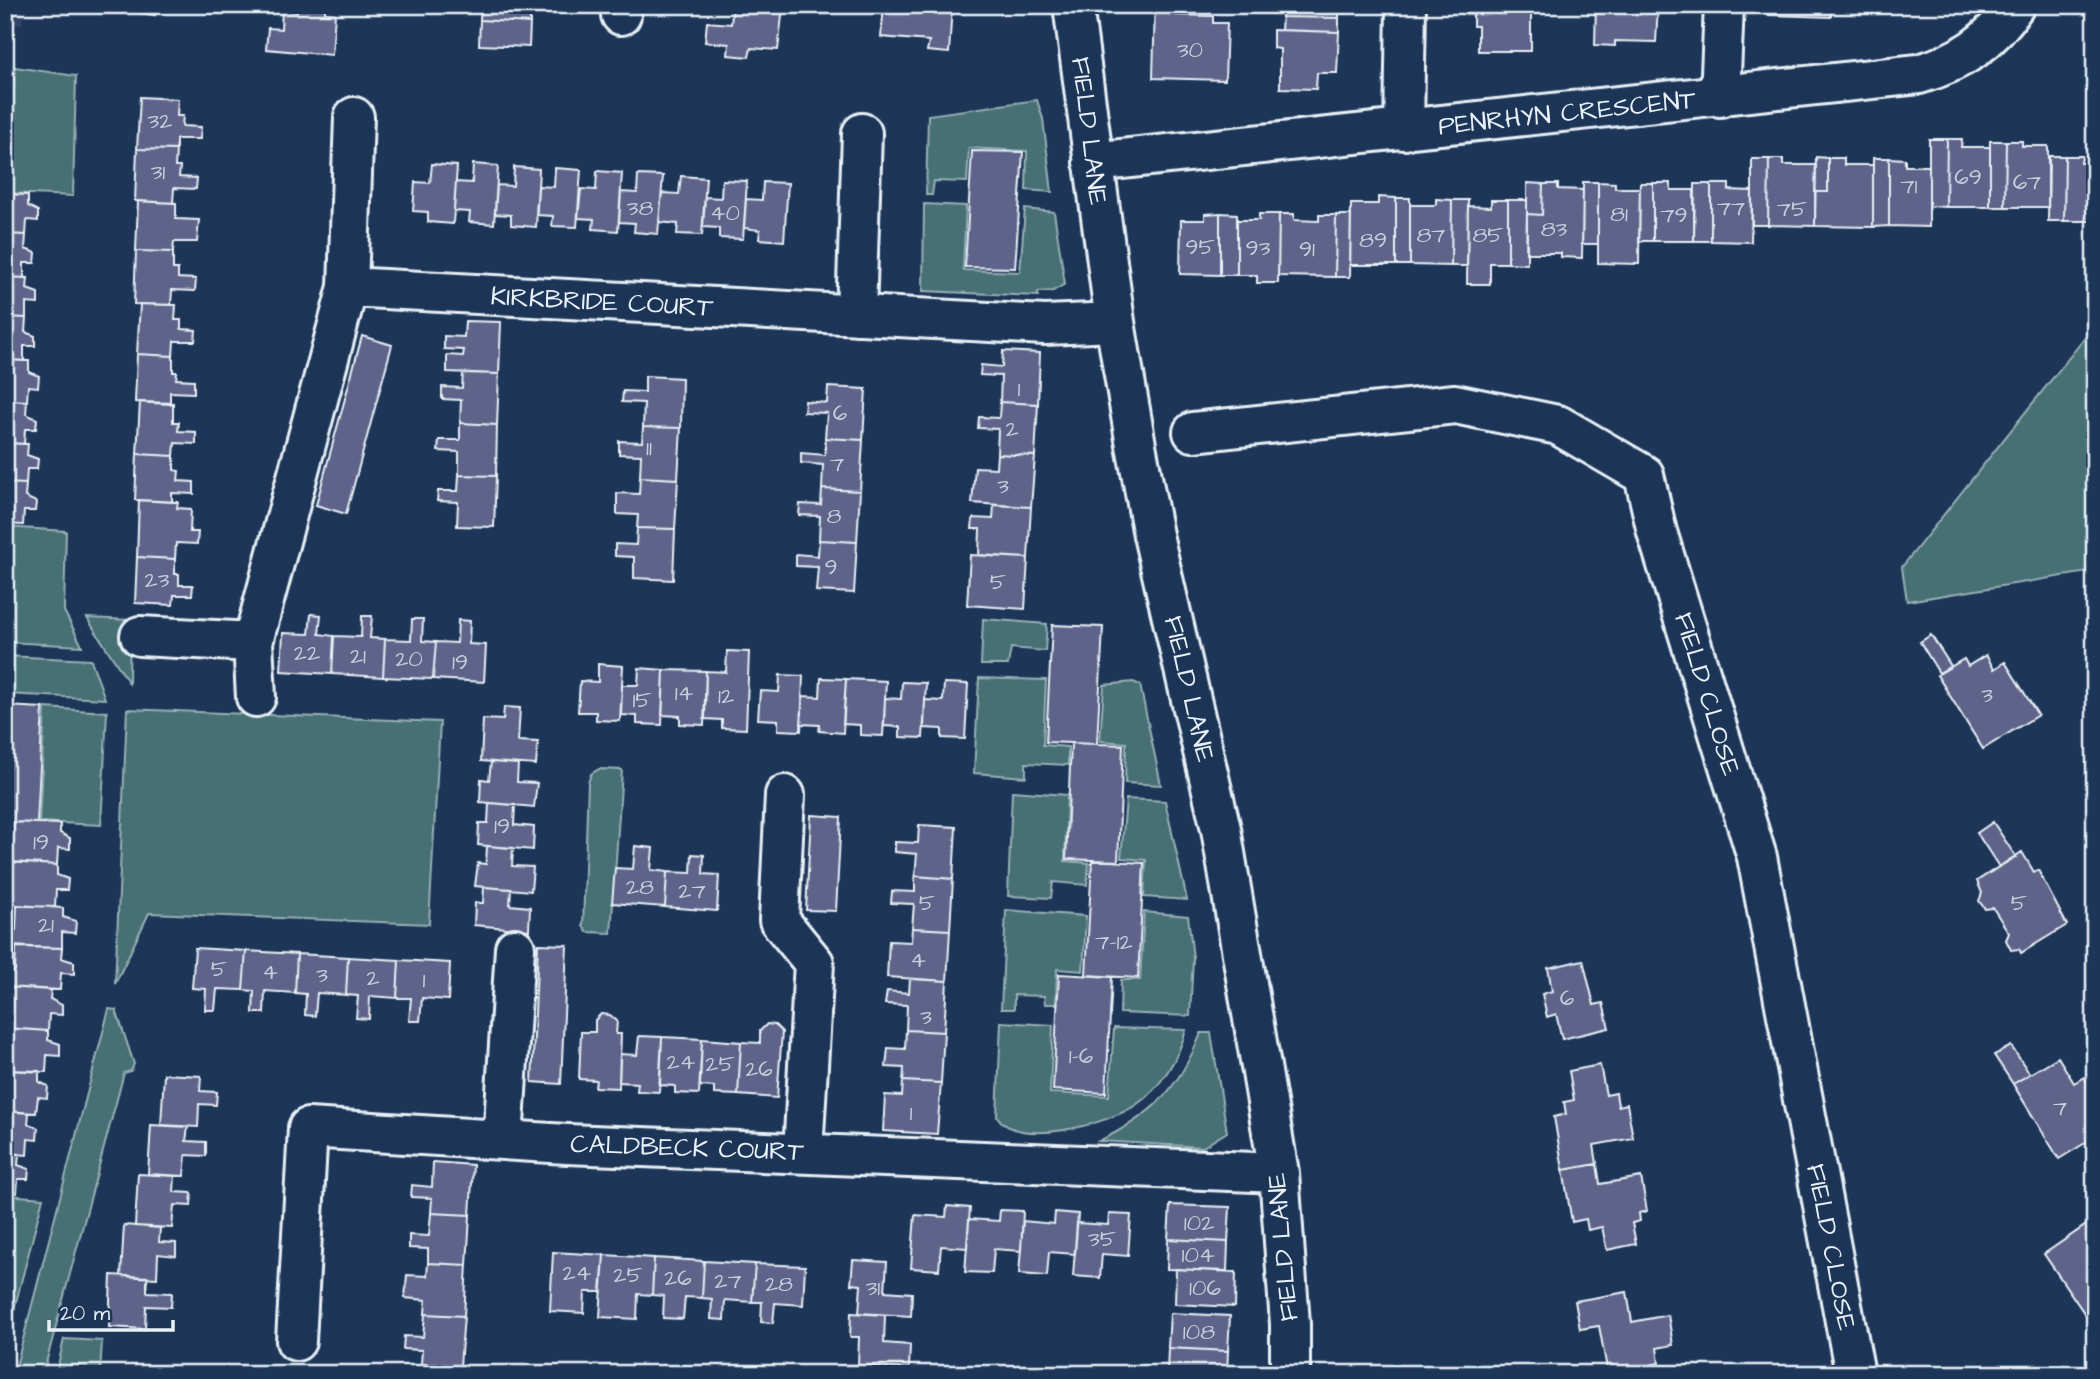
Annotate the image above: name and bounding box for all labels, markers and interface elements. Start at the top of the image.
house number: 30 [1177,34,1203,66]
street label: FIELD LANE [1062,55,1116,207]
street label: PENRHYN CRESCENT [1437,82,1698,144]
house number: 32 [148,105,172,137]
house number: 31 [151,156,165,188]
house number: 69 [1954,161,1982,193]
house number: 67 [2013,166,2041,198]
house number: 71 [1900,170,1918,202]
house number: 38 [627,192,653,224]
house number: 77 [1717,192,1745,224]
house number: 75 [1777,193,1807,225]
house number: 40 [710,197,740,229]
house number: 81 [1610,198,1628,230]
house number: 79 [1660,199,1688,231]
house number: 83 [1541,213,1568,245]
house number: 87 [1416,219,1446,251]
house number: 85 [1472,219,1504,251]
house number: 89 [1359,224,1387,256]
house number: 95 [1185,231,1215,263]
house number: 93 [1246,232,1271,264]
house number: 91 [1299,233,1315,265]
street label: KIRKBRIDE COURT [490,278,715,326]
house number: 1 [1018,373,1021,405]
house number: 6 [833,397,847,429]
house number: 2 [1005,413,1019,445]
house number: 11 [646,432,652,464]
house number: 7 [830,448,844,480]
house number: 3 [997,470,1009,502]
house number: 8 [827,500,842,532]
house number: 9 [824,551,838,583]
house number: 23 [145,564,170,596]
house number: 5 [990,566,1006,598]
street label: FIELD CLOSE [1665,608,1749,780]
street label: FIELD LANE [1155,612,1223,766]
house number: 22 [294,637,320,669]
house number: 21 [350,640,366,672]
house number: 20 [395,643,423,675]
house number: 19 [452,646,468,678]
house number: 14 [675,677,694,709]
house number: 3 [1981,679,1993,711]
house number: 12 [718,680,734,712]
house number: 15 [632,684,652,716]
house number: 19 [494,810,510,842]
house number: 19 [33,826,49,858]
house number: 28 [626,871,654,903]
house number: 27 [678,875,706,907]
house number: 5 [919,887,935,919]
house number: 5 [2011,887,2027,919]
house number: 21 [38,909,54,941]
house number: 7-12 [1095,926,1133,958]
house number: 4 [910,944,926,976]
house number: 5 [211,953,227,985]
house number: 4 [262,956,278,988]
house number: 3 [316,959,328,991]
house number: 2 [366,962,380,994]
house number: 1 [423,964,426,996]
house number: 6 [1560,982,1574,1014]
house number: 3 [920,1001,932,1033]
house number: 1-6 [1069,1040,1093,1072]
house number: 24 [667,1046,696,1078]
house number: 25 [705,1048,735,1080]
house number: 26 [745,1053,773,1085]
house number: 7 [2053,1092,2067,1124]
house number: 1 [910,1097,913,1129]
street label: CALDBECK COURT [570,1126,805,1170]
street label: FIELD CLOSE [1797,1161,1865,1333]
street label: FIELD LANE [1259,1171,1307,1323]
house number: 102 [1184,1207,1214,1239]
house number: 35 [1088,1223,1116,1255]
house number: 104 [1181,1239,1215,1271]
house number: 24 [563,1257,592,1289]
house number: 25 [613,1259,643,1291]
house number: 26 [664,1262,692,1294]
house number: 27 [714,1265,742,1297]
house number: 28 [765,1268,793,1300]
house number: 31 [866,1272,880,1304]
house number: 106 [1189,1272,1221,1304]
scale bar [49,1288,173,1332]
text: 20 m [60,1299,111,1328]
house number: 108 [1183,1316,1215,1348]

